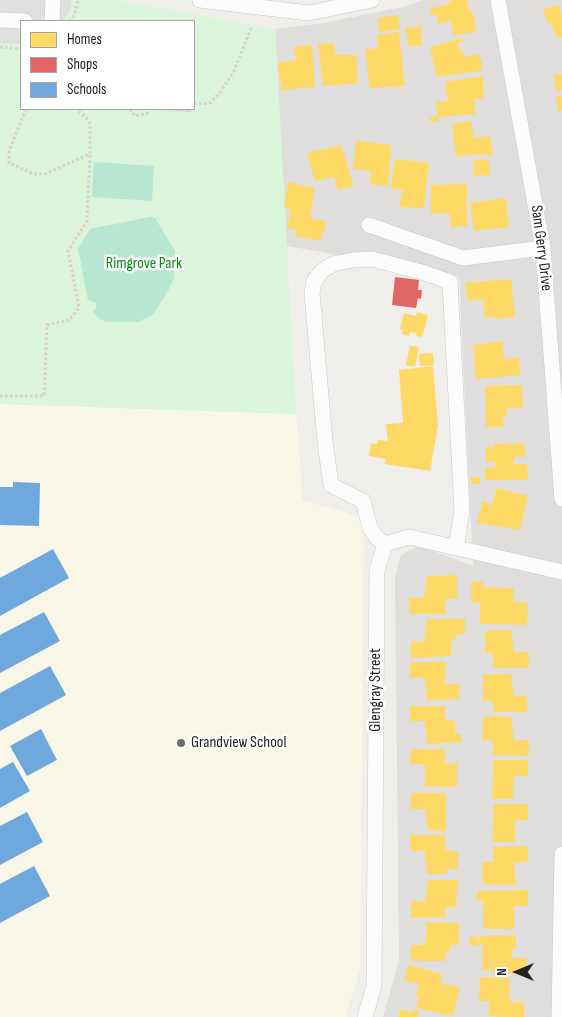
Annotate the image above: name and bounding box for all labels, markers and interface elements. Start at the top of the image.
legend [20,20,195,110]
text: Homes [67,30,102,49]
text: Shops [67,55,98,74]
text: Schools [67,80,106,99]
street label: Sam Gerry Drive [526,204,556,292]
park label: Rimgrove Park [106,254,182,274]
street label: Glengray Street [366,648,386,732]
place label: Grandview School [191,733,286,753]
marker: Grandview School [175,737,187,749]
north arrow [492,947,542,997]
text: N [493,968,510,976]

